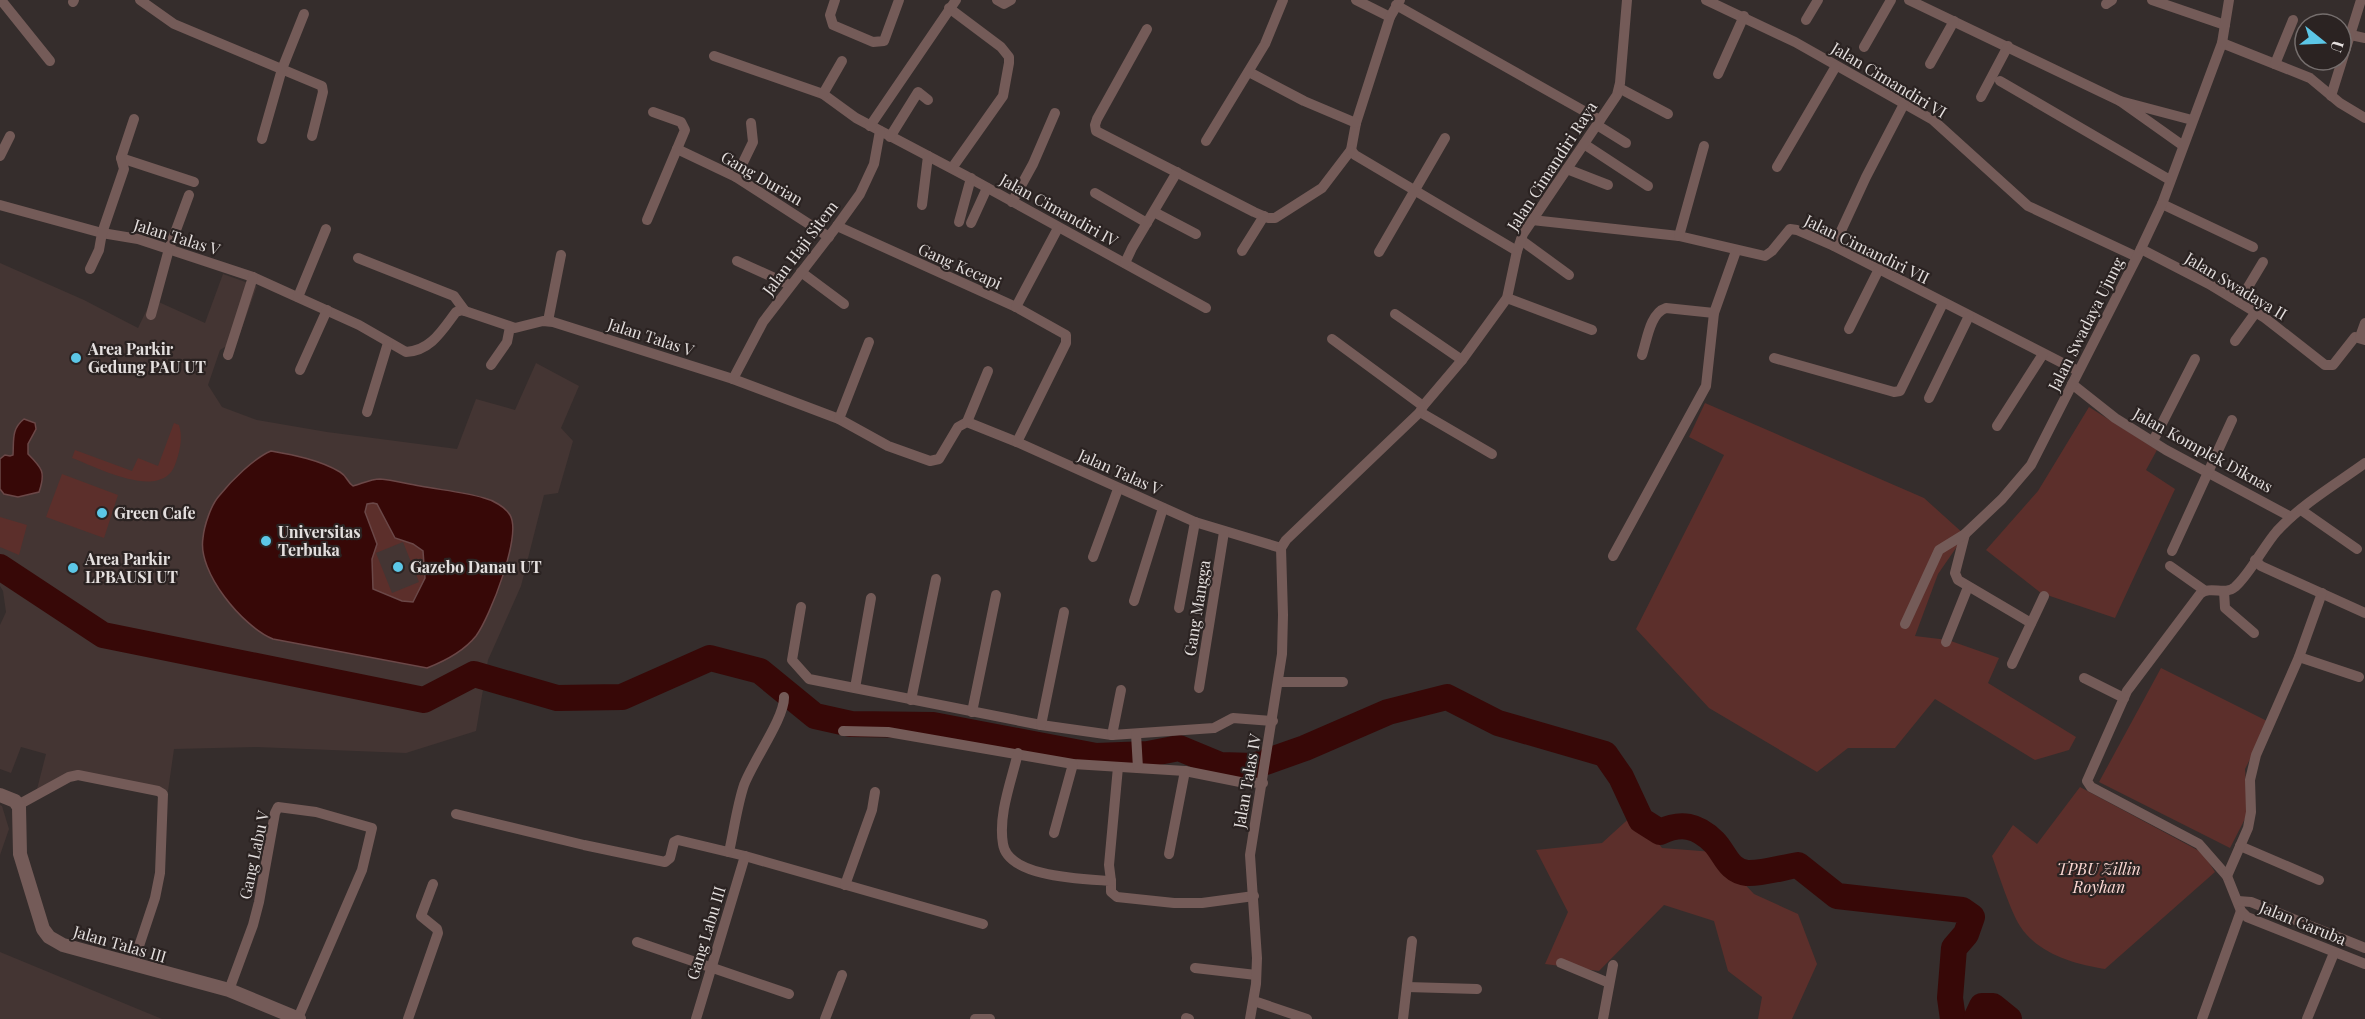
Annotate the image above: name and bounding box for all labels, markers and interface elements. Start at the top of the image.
north arrow [2293,12,2353,72]
street label: Jalan Cimandiri VI [1827,36,1951,122]
text: U [2326,38,2349,55]
street label: Jalan Cimandiri Raya [1501,97,1601,235]
street label: Gang Durian [718,146,807,210]
street label: Jalan Cimandiri IV [996,168,1123,251]
street label: Jalan Haji Sitem [757,196,842,300]
street label: Jalan Cimandiri VII [1800,209,1933,288]
street label: Jalan Talas V [130,213,224,260]
street label: Gang Kecapi [915,238,1006,293]
street label: Jalan Swadaya II [2180,246,2291,324]
street label: Jalan Swadaya Ujung [2042,253,2129,395]
street label: Jalan Talas V [604,312,698,361]
place label: Area Parkir Gedung PAU UT [87,338,206,377]
marker: Area Parkir Gedung PAU UT [69,351,83,365]
street label: Jalan Komplek Diknas [2129,402,2277,497]
street label: Jalan Talas V [1074,443,1166,500]
place label: Green Cafe [114,502,196,523]
marker: Green Cafe [95,506,109,520]
place label: Universitas Terbuka [278,521,361,560]
marker: Universitas Terbuka [259,534,273,548]
place label: Area Parkir LPBAUSI UT [84,548,178,587]
place label: Gazebo Danau UT [410,556,542,577]
street label: Gang Mangga [1179,558,1214,657]
marker: Gazebo Danau UT [391,560,405,574]
marker: Area Parkir LPBAUSI UT [66,561,80,575]
street label: Jalan Talas IV [1228,731,1265,831]
street label: Gang Labu V [234,808,273,901]
park label: TPBU Zillin Royhan [2057,858,2141,897]
street label: Gang Labu III [681,883,730,982]
street label: Jalan Garuba [2256,895,2350,949]
street label: Jalan Talas III [70,920,169,967]

